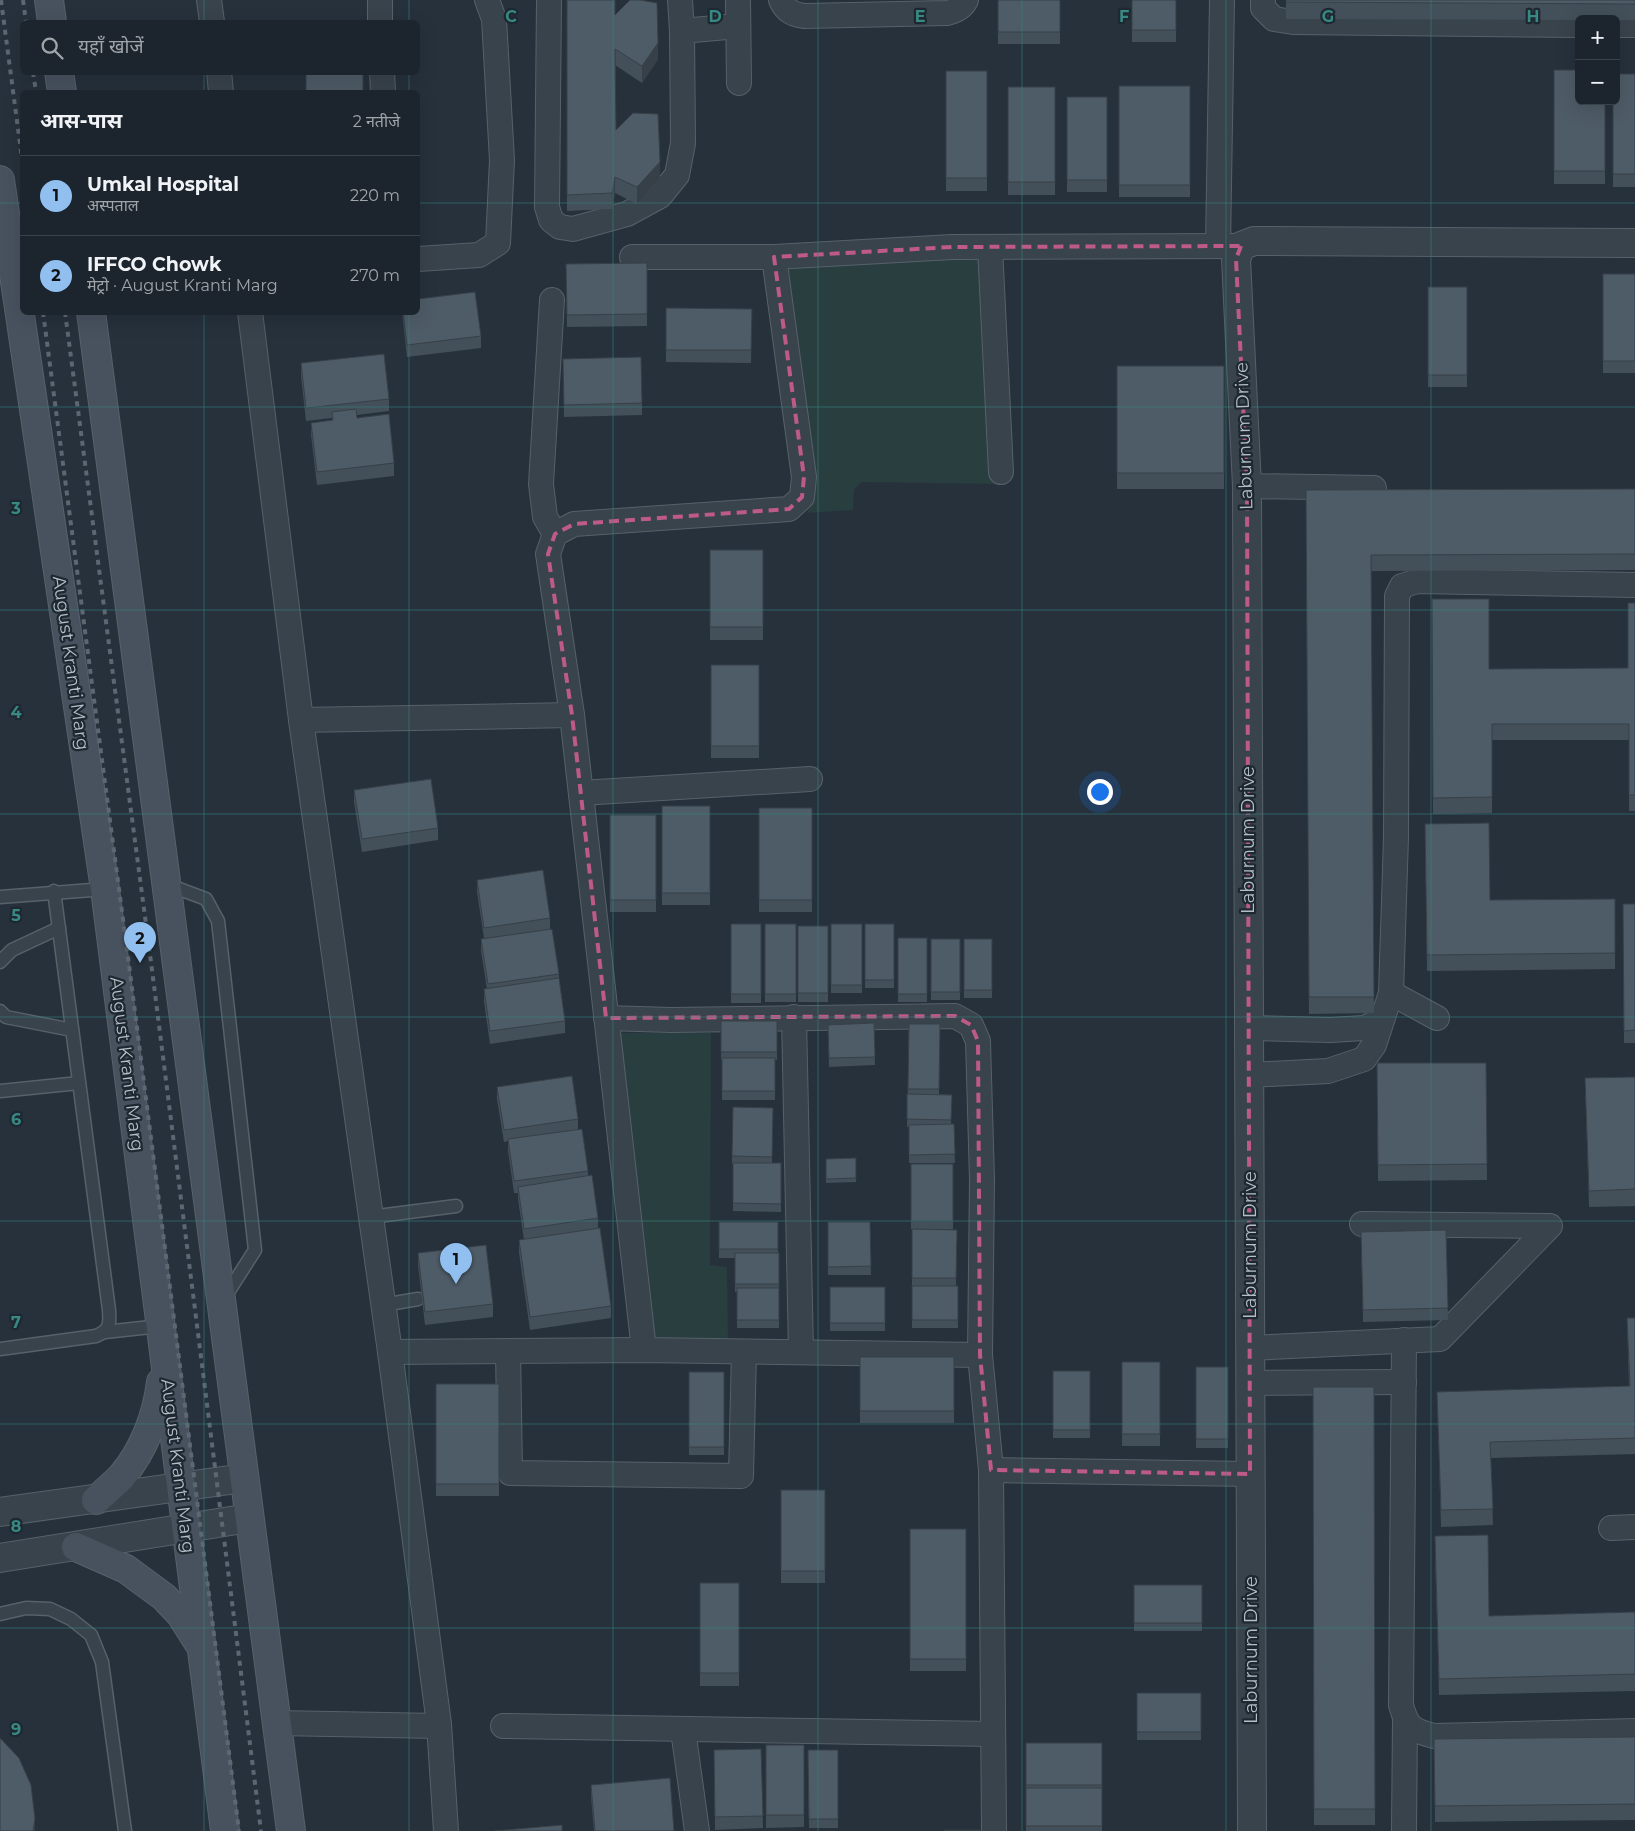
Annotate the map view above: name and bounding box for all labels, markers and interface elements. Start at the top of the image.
text: C [505,7,517,26]
text: D [708,7,722,26]
text: E [915,7,925,26]
text: F [1119,7,1129,26]
text: G [1322,7,1334,26]
text: H [1527,7,1539,26]
map controls [1575,15,1620,105]
button: + [1575,15,1620,60]
search box [20,20,420,75]
icon: search [38,34,66,62]
text: यहाँ खोजें [78,35,144,58]
button: − [1575,60,1620,105]
text: आस-पास [40,108,122,133]
text: 2 नतीजे [353,112,400,131]
text: Umkal Hospital [87,173,239,196]
text: 1 [53,186,59,205]
text: 220 m [350,186,400,205]
text: अस्पताल [87,196,139,215]
text: IFFCO Chowk [87,253,221,276]
text: 2 [51,266,61,285]
text: 270 m [350,266,400,285]
text: मेट्रो · August Kranti Marg [87,276,278,295]
street label: Laburnum Drive [1230,362,1258,510]
text: 3 [10,499,21,518]
street label: August Kranti Marg [48,574,94,752]
text: 4 [10,703,22,722]
street label: Laburnum Drive [1237,766,1259,914]
your location [1087,779,1113,805]
text: 5 [11,906,21,925]
pin: 2 [124,922,156,963]
street label: August Kranti Marg [105,975,149,1153]
text: 6 [11,1110,21,1129]
street label: Laburnum Drive [1239,1171,1261,1319]
pin: 1 [440,1243,472,1284]
text: 7 [11,1313,21,1332]
street label: August Kranti Marg [156,1377,200,1555]
text: 8 [11,1517,21,1536]
street label: Laburnum Drive [1240,1576,1262,1724]
text: 9 [11,1720,21,1739]

